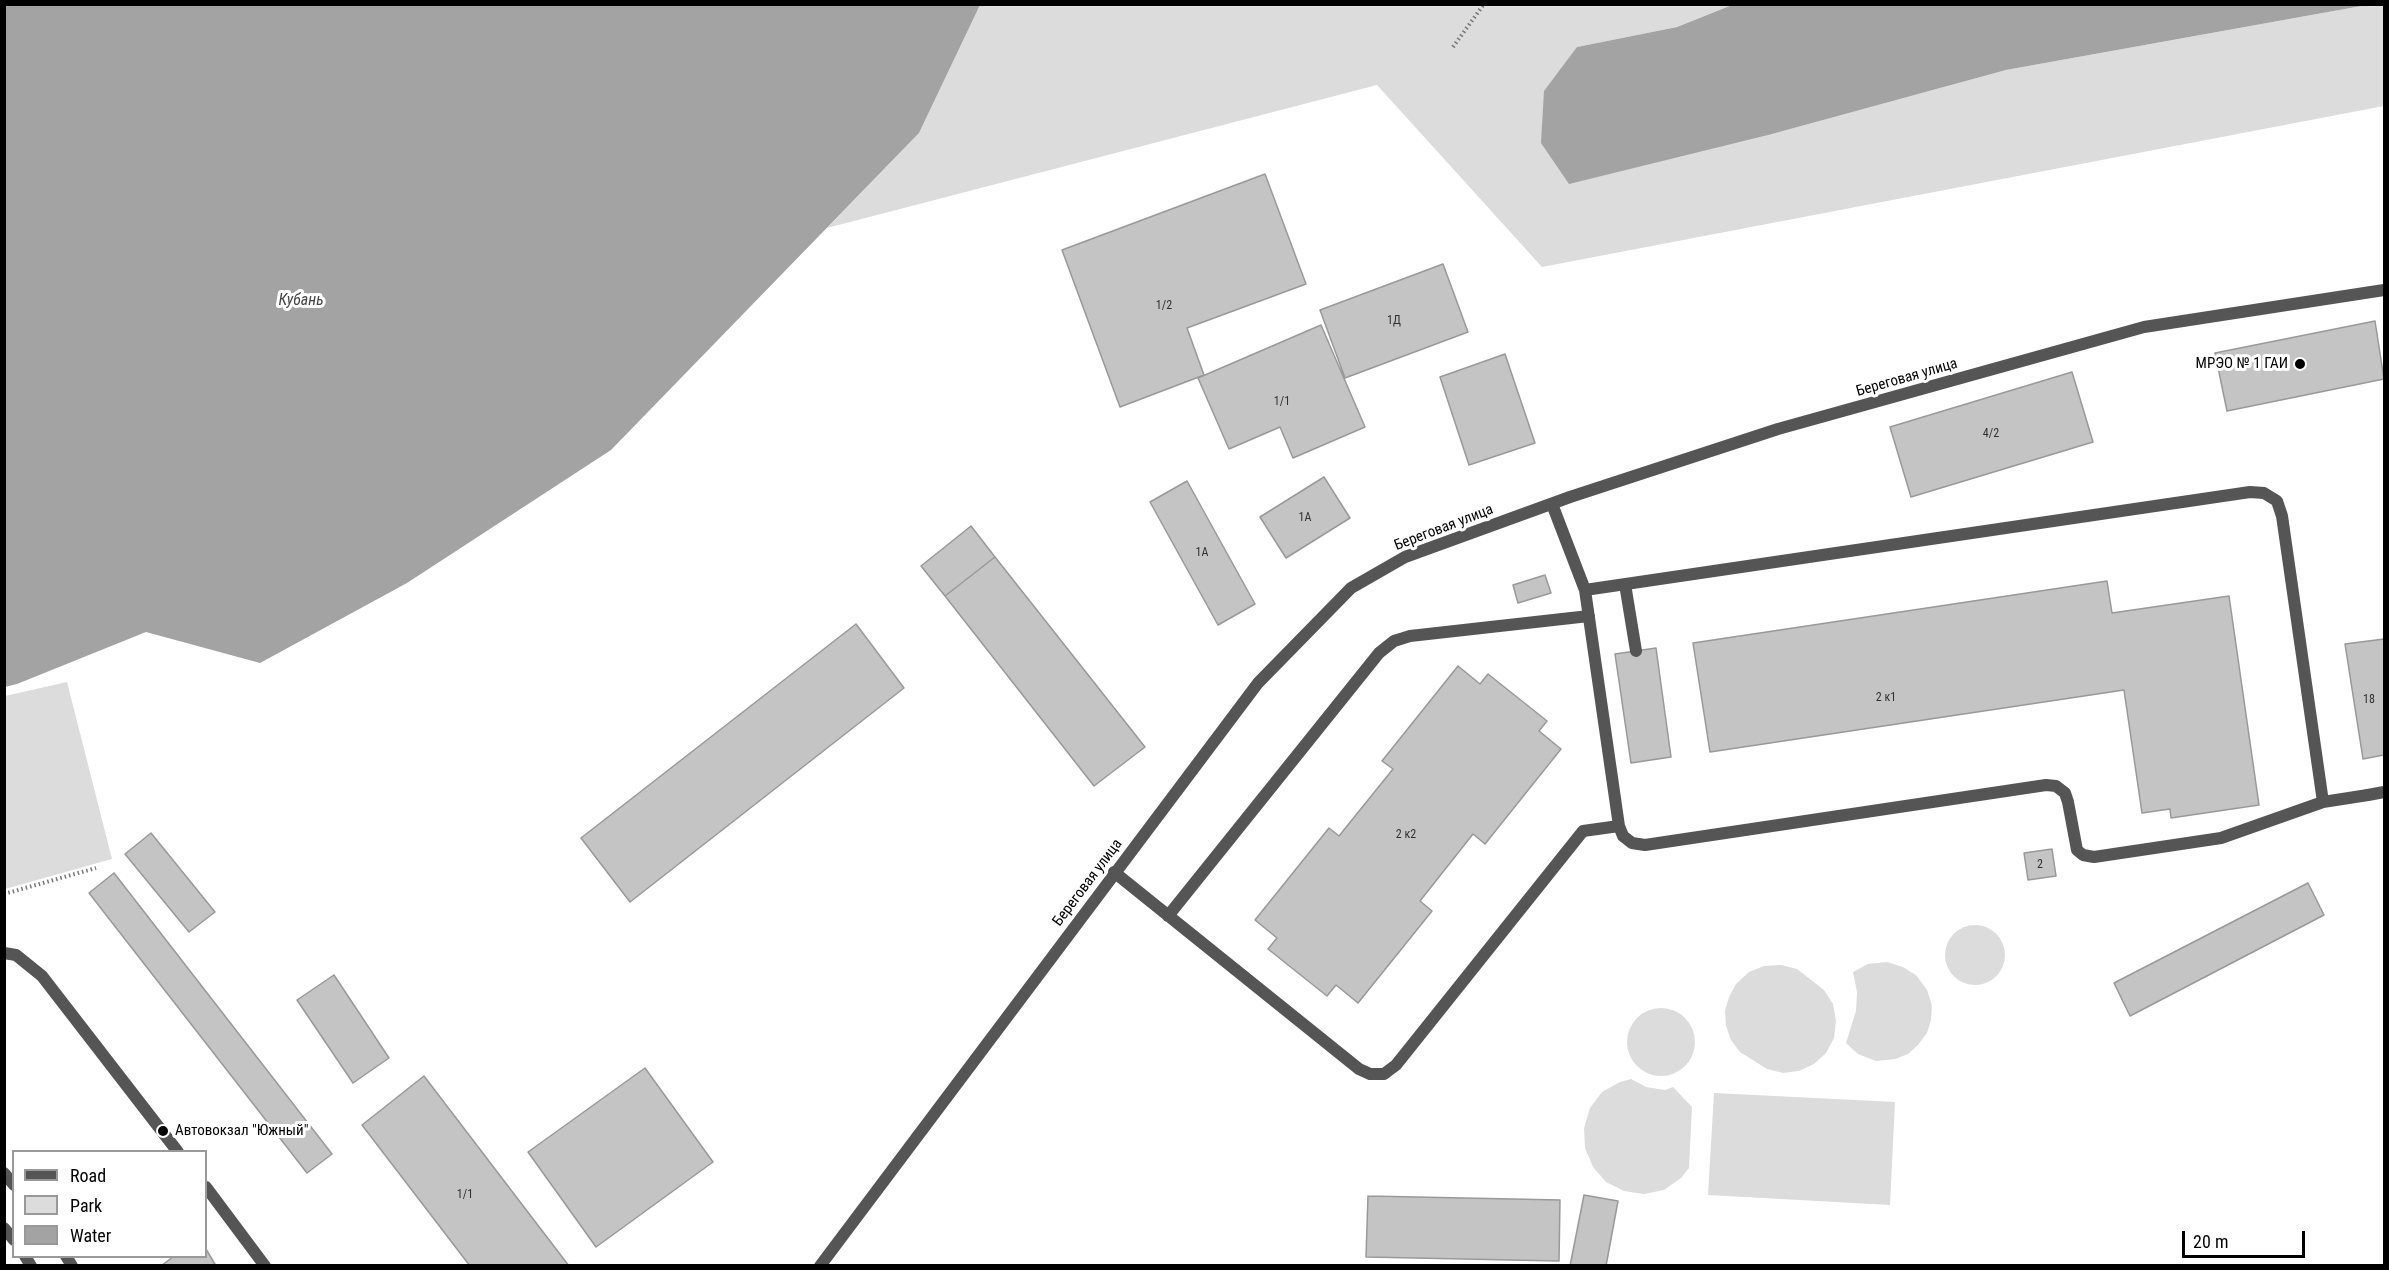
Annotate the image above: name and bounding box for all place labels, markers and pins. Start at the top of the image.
place label: МРЭО № 1 ГАИ [2196,355,2288,373]
marker: МРЭО № 1 ГАИ [2293,357,2307,371]
place label: Автовокзал "Южный" [175,1122,308,1140]
marker: Автовокзал "Южный" [156,1124,170,1138]

